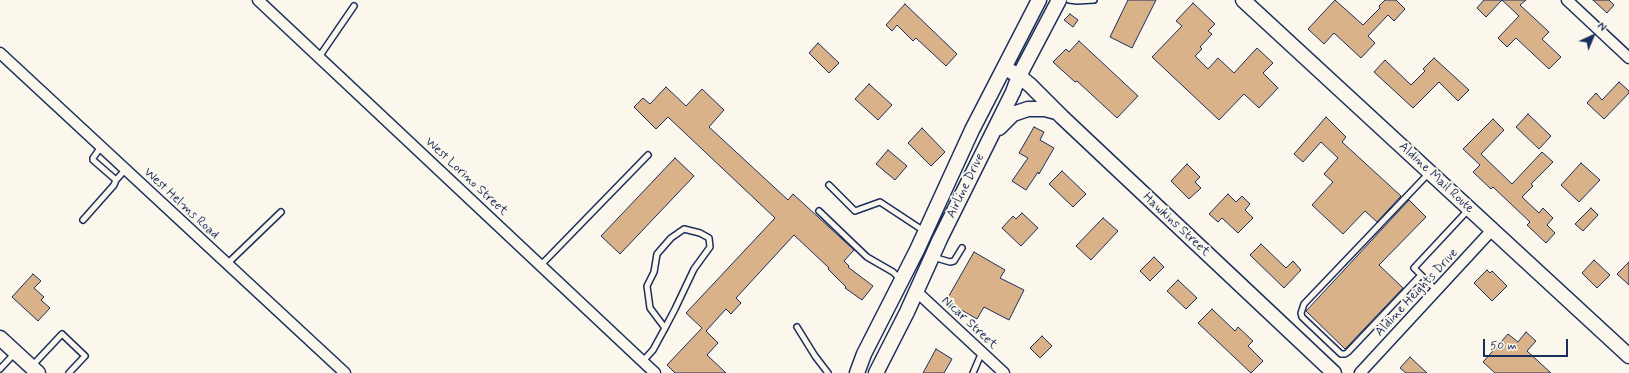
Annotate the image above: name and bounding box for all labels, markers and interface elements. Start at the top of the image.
north arrow [1573,16,1613,56]
text: N [1594,20,1609,35]
street label: West Lorino Street [421,135,511,219]
street label: Aldine Mail Route [1395,139,1477,217]
street label: Airline Drive [944,151,988,221]
street label: West Helms Road [140,165,222,243]
street label: Hawkins Street [1139,190,1213,260]
street label: Aldine Heights Drive [1372,246,1462,340]
street label: Nicar Street [938,293,1000,353]
scale bar [1485,331,1570,357]
text: 50 m [1490,338,1517,354]

